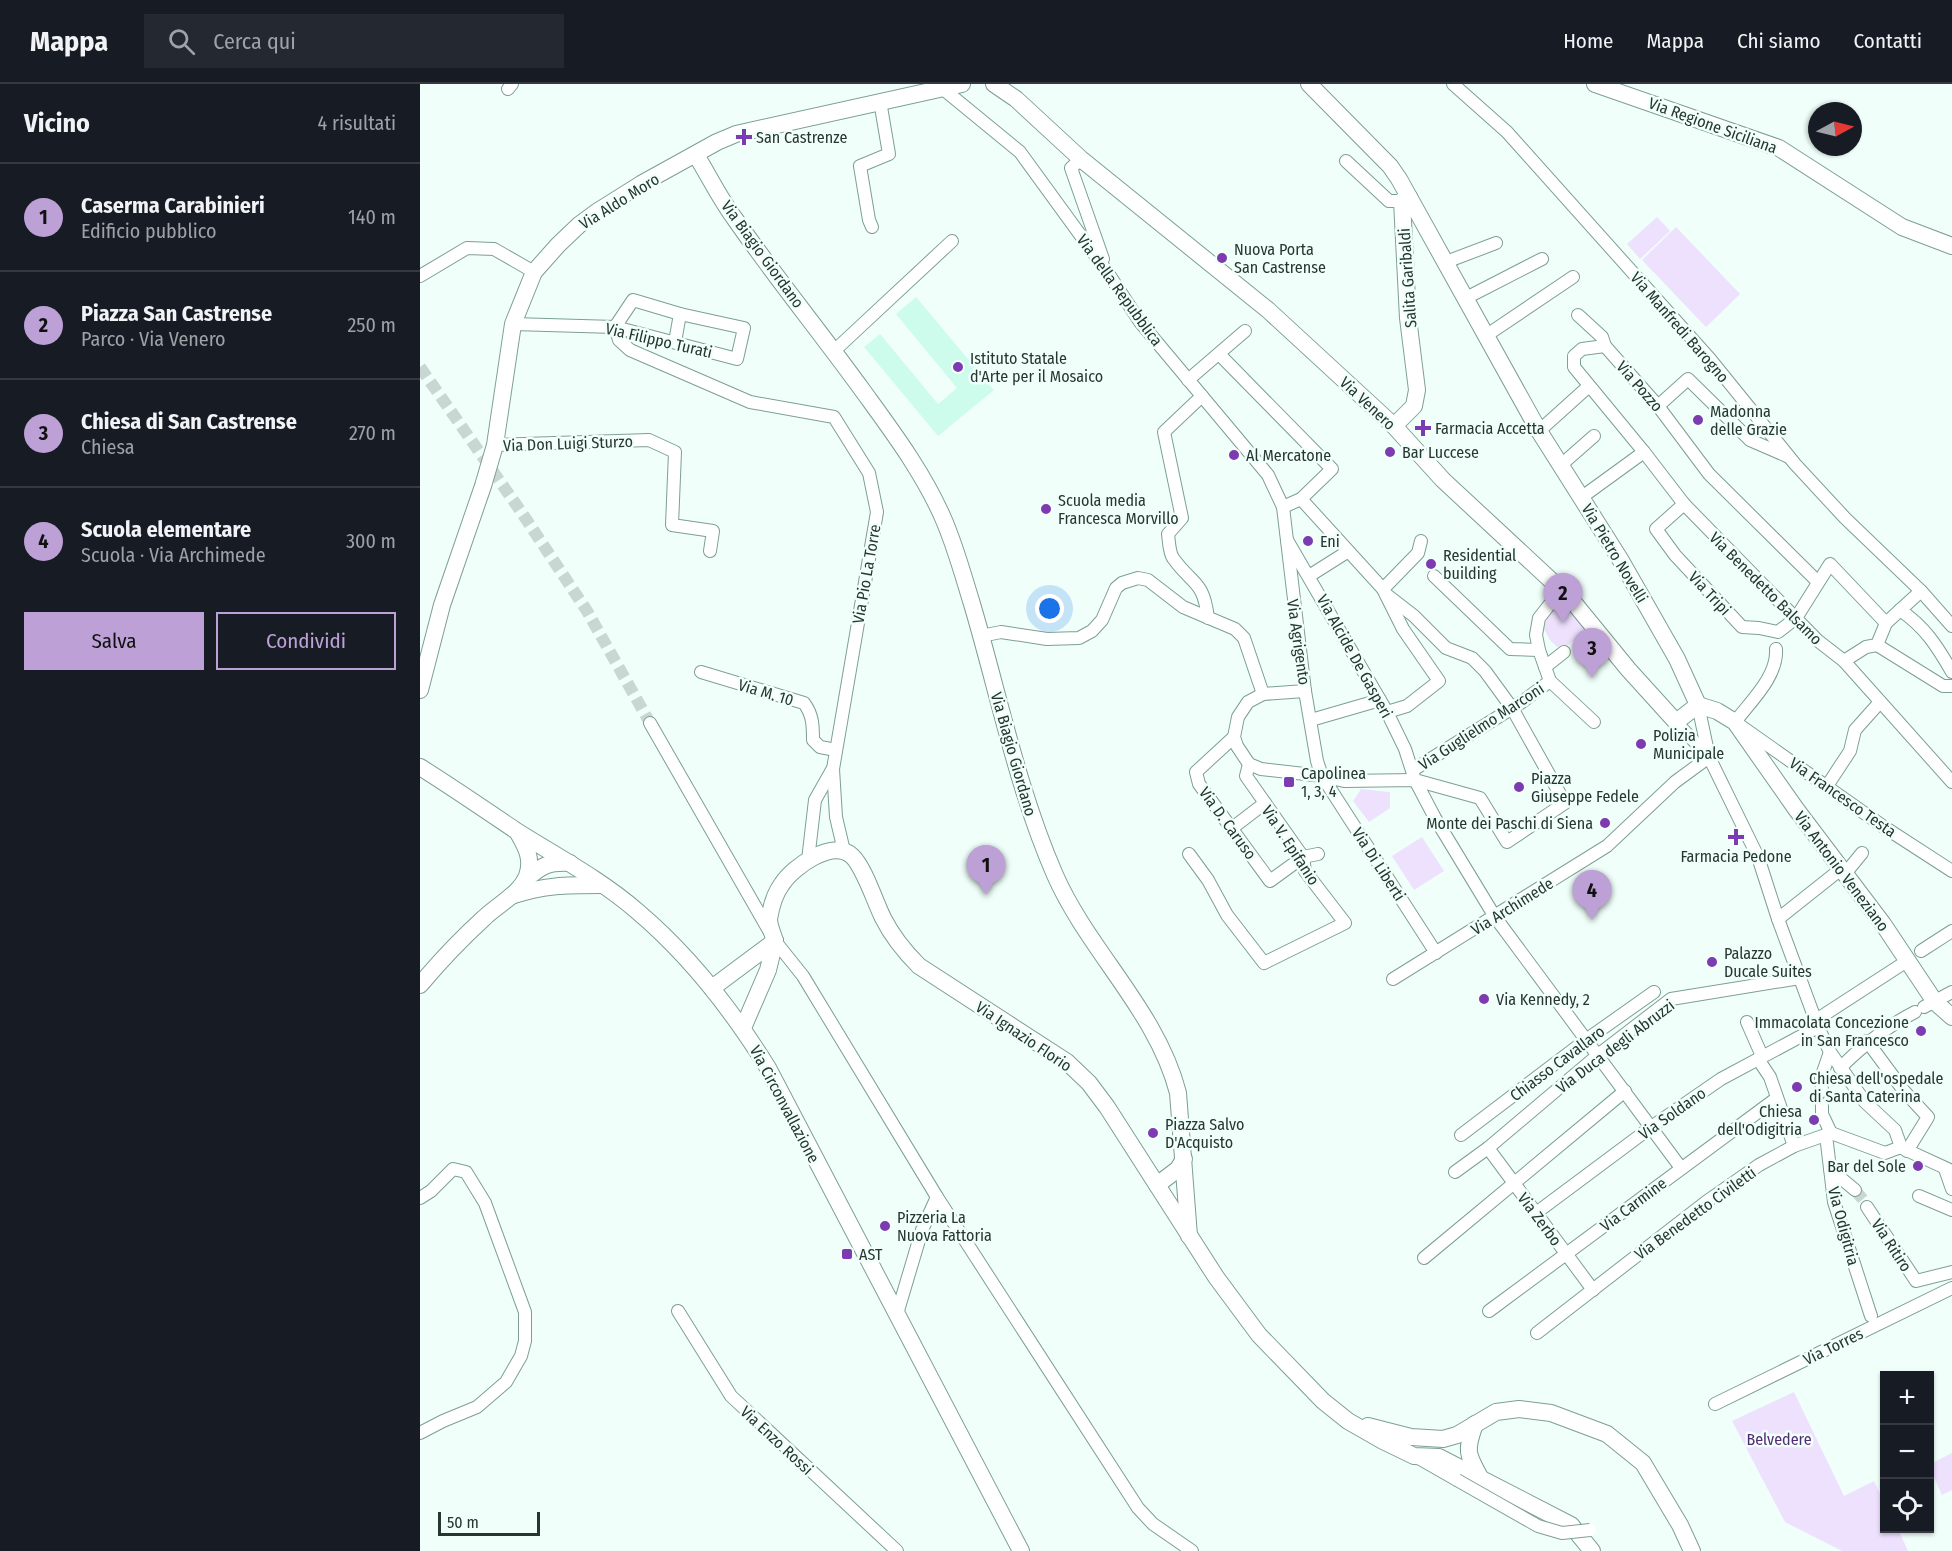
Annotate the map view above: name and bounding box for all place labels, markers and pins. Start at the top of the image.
place label: San Castrenze [756,128,847,147]
marker: San Castrenze [737,130,751,144]
place label: Nuova Porta San Castrense [1234,240,1326,277]
marker: Nuova Porta San Castrense [1215,251,1229,265]
place label: Istituto Statale d'Arte per il Mosaico [970,349,1103,386]
marker: Istituto Statale d'Arte per il Mosaico [951,360,965,374]
place label: Madonna delle Grazie [1710,402,1787,439]
marker: Madonna delle Grazie [1691,413,1705,427]
place label: Farmacia Accetta [1435,419,1545,438]
marker: Farmacia Accetta [1416,421,1430,435]
place label: Bar Luccese [1402,443,1479,462]
marker: Bar Luccese [1383,445,1397,459]
place label: Al Mercatone [1246,446,1331,465]
marker: Al Mercatone [1227,448,1241,462]
place label: Scuola media Francesca Morvillo [1058,491,1179,528]
marker: Scuola media Francesca Morvillo [1039,502,1053,516]
place label: Eni [1320,532,1340,551]
marker: Eni [1301,534,1315,548]
place label: Residential building [1443,546,1516,583]
marker: Residential building [1424,557,1438,571]
pin: 2 [1544,574,1582,623]
pin: 3 [1572,628,1612,678]
place label: Polizia Municipale [1653,726,1724,763]
marker: Polizia Municipale [1634,737,1648,751]
place label: Capolinea 1, 3, 4 [1301,764,1366,801]
place label: Piazza Giuseppe Fedele [1531,769,1639,806]
marker: Capolinea 1, 3, 4 [1282,775,1296,789]
marker: Piazza Giuseppe Fedele [1512,780,1526,794]
place label: Monte dei Paschi di Siena [1426,814,1593,833]
marker: Monte dei Paschi di Siena [1598,816,1612,830]
marker: Farmacia Pedone [1729,830,1743,844]
pin: 1 [966,846,1006,895]
place label: Farmacia Pedone [1680,847,1792,866]
pin: 4 [1572,870,1612,920]
place label: Palazzo Ducale Suites [1724,944,1812,981]
marker: Palazzo Ducale Suites [1705,955,1719,969]
place label: Via Kennedy, 2 [1496,990,1590,1009]
marker: Via Kennedy, 2 [1477,992,1491,1006]
place label: Immacolata Concezione in San Francesco [1755,1013,1909,1050]
marker: Immacolata Concezione in San Francesco [1914,1024,1928,1038]
place label: Chiesa dell'ospedale di Santa Caterina [1809,1069,1943,1106]
marker: Chiesa dell'ospedale di Santa Caterina [1790,1080,1804,1094]
place label: Chiesa dell'Odigitria [1717,1102,1802,1139]
marker: Chiesa dell'Odigitria [1807,1113,1821,1127]
place label: Piazza Salvo D'Acquisto [1165,1115,1244,1152]
marker: Piazza Salvo D'Acquisto [1146,1126,1160,1140]
place label: Bar del Sole [1827,1157,1906,1176]
marker: Bar del Sole [1911,1159,1925,1173]
place label: Pizzeria La Nuova Fattoria [897,1208,992,1245]
marker: Pizzeria La Nuova Fattoria [878,1219,892,1233]
place label: AST [859,1245,883,1264]
marker: AST [840,1247,854,1261]

